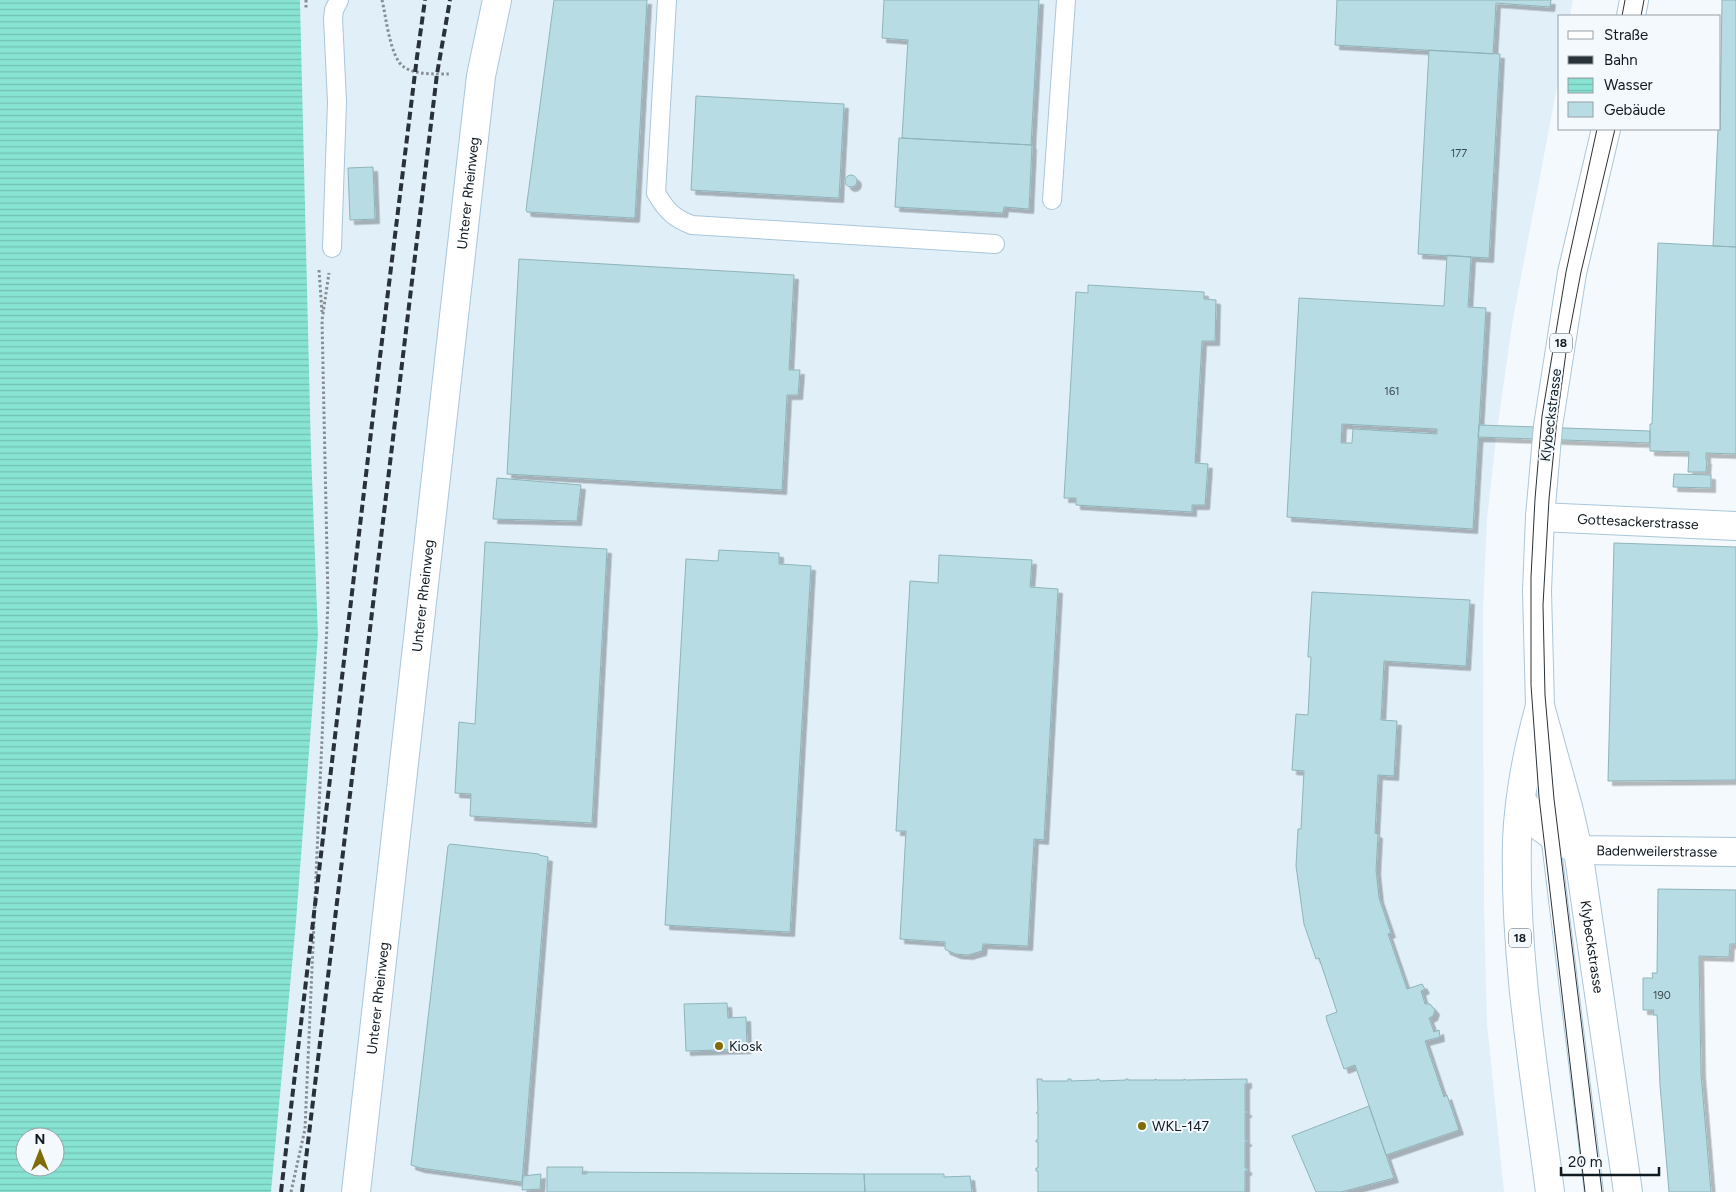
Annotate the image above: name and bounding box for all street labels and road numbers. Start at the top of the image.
street label: Unterer Rheinweg [453,136,483,250]
road number: 18 [1550,333,1572,352]
street label: Klybeckstrasse [1537,367,1565,462]
street label: Gottesackerstrasse [1577,510,1699,533]
street label: Unterer Rheinweg [408,539,437,653]
street label: Badenweilerstrasse [1596,842,1718,860]
street label: Klybeckstrasse [1577,899,1607,995]
road number: 18 [1509,928,1531,948]
street label: Unterer Rheinweg [363,941,392,1055]

